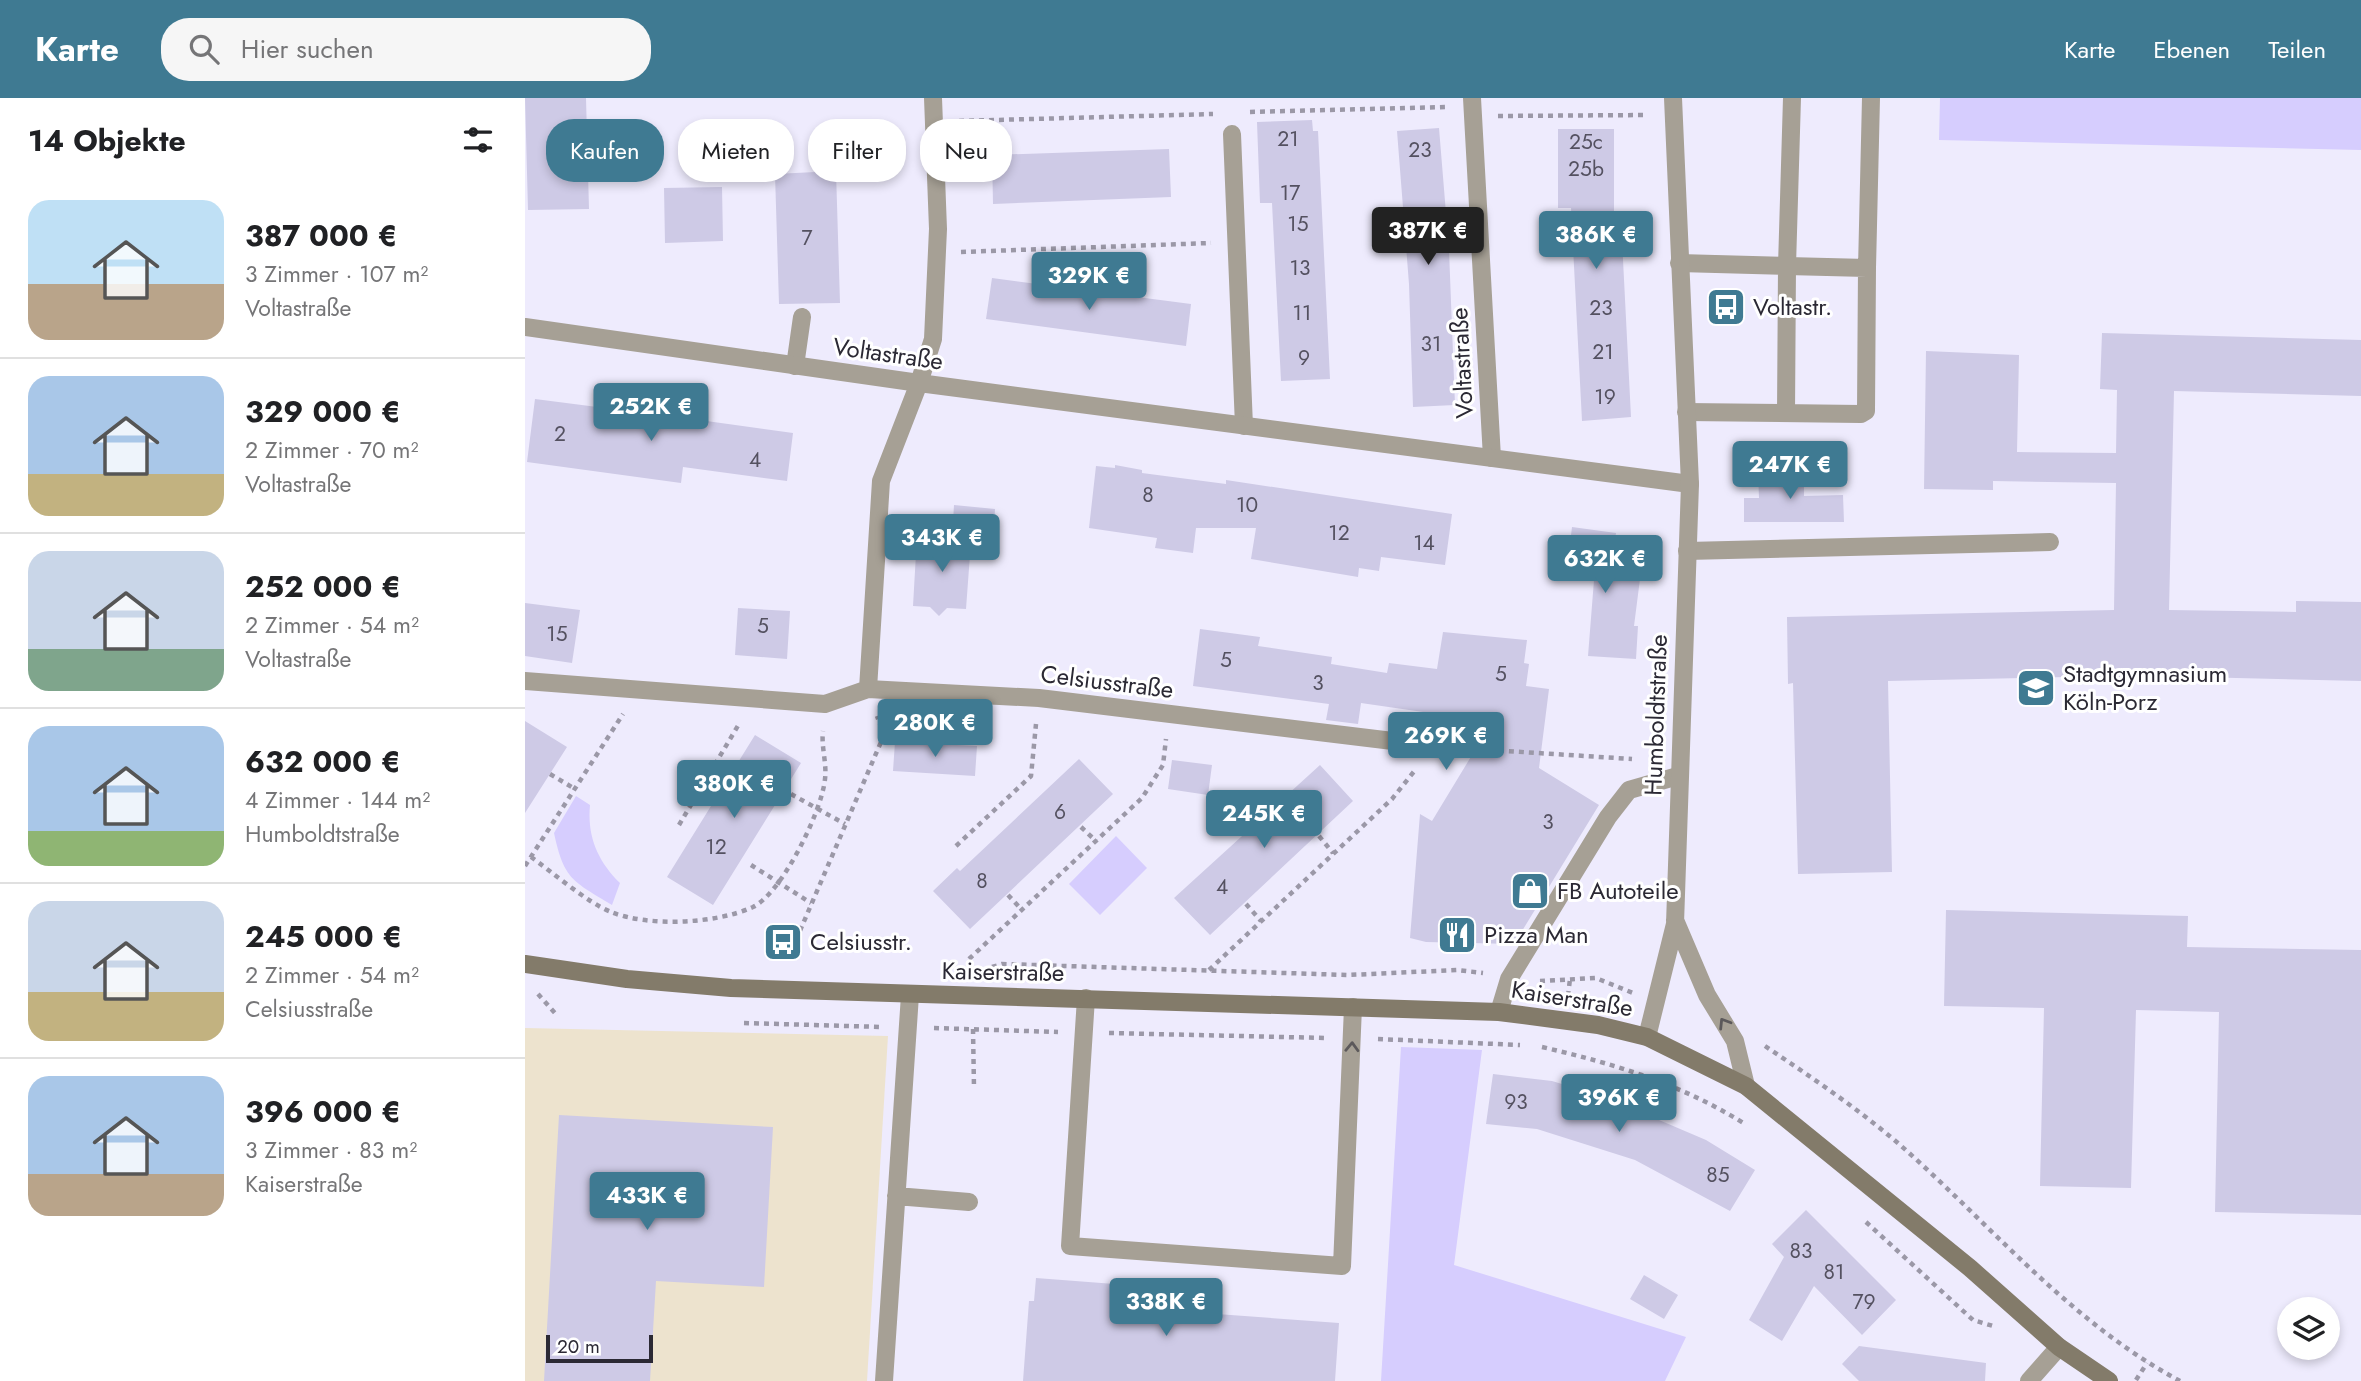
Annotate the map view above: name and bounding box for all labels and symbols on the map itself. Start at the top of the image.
house number: 21 [1277,124,1299,154]
house number: 25c [1569,127,1603,157]
house number: 23 [1408,135,1432,165]
house number: 25b [1568,154,1604,184]
house number: 17 [1280,178,1300,208]
pin: 387K € [1371,208,1485,267]
house number: 15 [1287,209,1309,239]
pin: 386K € [1539,212,1653,271]
house number: 7 [801,223,813,253]
pin: 329K € [1032,252,1146,312]
house number: 13 [1290,253,1310,283]
bus stop icon: Voltastr. [1705,286,1747,328]
place label: Voltastr. [1753,289,1832,324]
house number: 23 [1589,293,1613,323]
house number: 11 [1293,298,1311,328]
street label: Voltastraße [1441,307,1482,419]
street label: Voltastraße [831,328,945,379]
house number: 31 [1421,329,1441,359]
house number: 21 [1592,337,1614,367]
house number: 9 [1298,343,1310,373]
house number: 19 [1594,382,1616,412]
pin: 252K € [594,384,708,443]
house number: 2 [554,419,566,449]
pin: 247K € [1733,442,1847,501]
house number: 4 [749,445,761,475]
house number: 8 [1142,480,1154,510]
house number: 10 [1236,490,1258,520]
pin: 343K € [885,514,999,574]
house number: 12 [1328,518,1350,548]
house number: 14 [1413,528,1435,558]
pin: 632K € [1548,536,1662,595]
house number: 5 [757,611,769,641]
house number: 15 [546,619,568,649]
street label: Humboldtstraße [1635,634,1676,796]
house number: 5 [1220,645,1232,675]
street label: Celsiusstraße [1039,656,1176,707]
place label: Stadtgymnasium Köln-Porz [2063,656,2227,719]
house number: 5 [1495,659,1507,689]
school or university icon: Stadtgymnasium Köln-Porz [2015,667,2057,709]
house number: 3 [1312,668,1324,698]
pin: 280K € [878,700,992,759]
pin: 269K € [1389,712,1503,772]
pin: 380K € [677,760,791,820]
pin: 245K € [1207,790,1321,850]
house number: 6 [1054,797,1066,827]
house number: 3 [1542,807,1554,837]
house number: 12 [705,832,727,862]
house number: 8 [976,866,988,896]
shop icon: FB Autoteile [1509,870,1551,912]
house number: 4 [1216,872,1228,902]
place label: FB Autoteile [1557,873,1679,908]
restaurant icon: Pizza Man [1436,914,1478,956]
place label: Pizza Man [1484,917,1589,952]
bus stop icon: Celsiusstr. [762,921,804,963]
place label: Celsiusstr. [810,924,912,959]
street label: Kaiserstraße [941,953,1065,990]
street label: Kaiserstraße [1509,972,1635,1025]
one-way arrow [1719,1017,1732,1030]
one-way arrow [1344,1041,1359,1052]
pin: 396K € [1562,1074,1676,1134]
house number: 93 [1504,1087,1528,1117]
house number: 85 [1706,1160,1730,1190]
pin: 433K € [590,1172,704,1232]
house number: 83 [1790,1236,1812,1266]
house number: 81 [1824,1257,1844,1287]
pin: 338K € [1109,1278,1223,1338]
house number: 79 [1852,1287,1876,1317]
scale bar [546,1332,653,1364]

